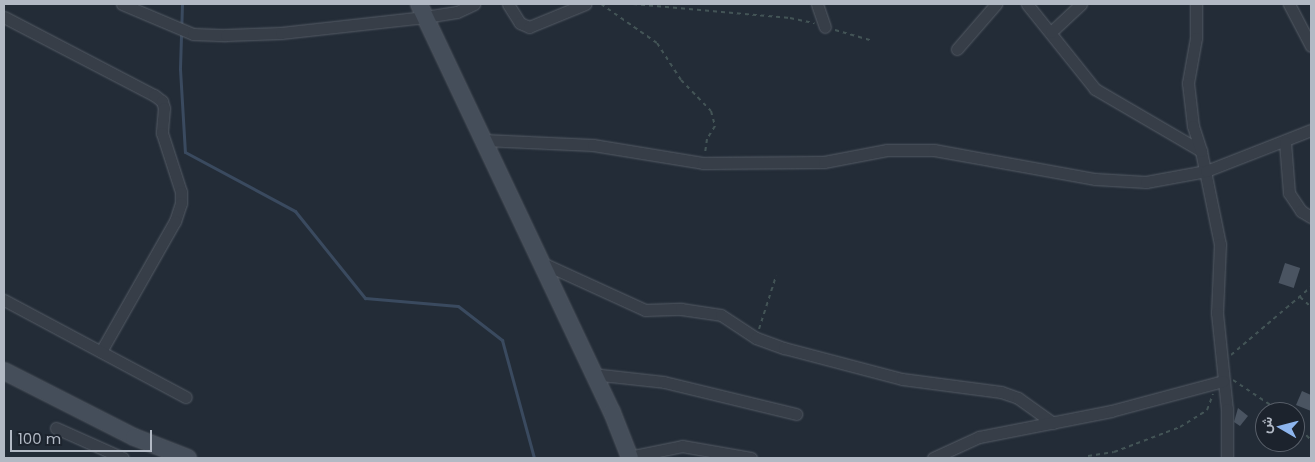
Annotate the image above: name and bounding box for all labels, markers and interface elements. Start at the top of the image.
north arrow [1255,402,1305,452]
text: ش [1255,415,1277,435]
scale bar [12,420,155,452]
text: 100 m [18,428,61,449]

